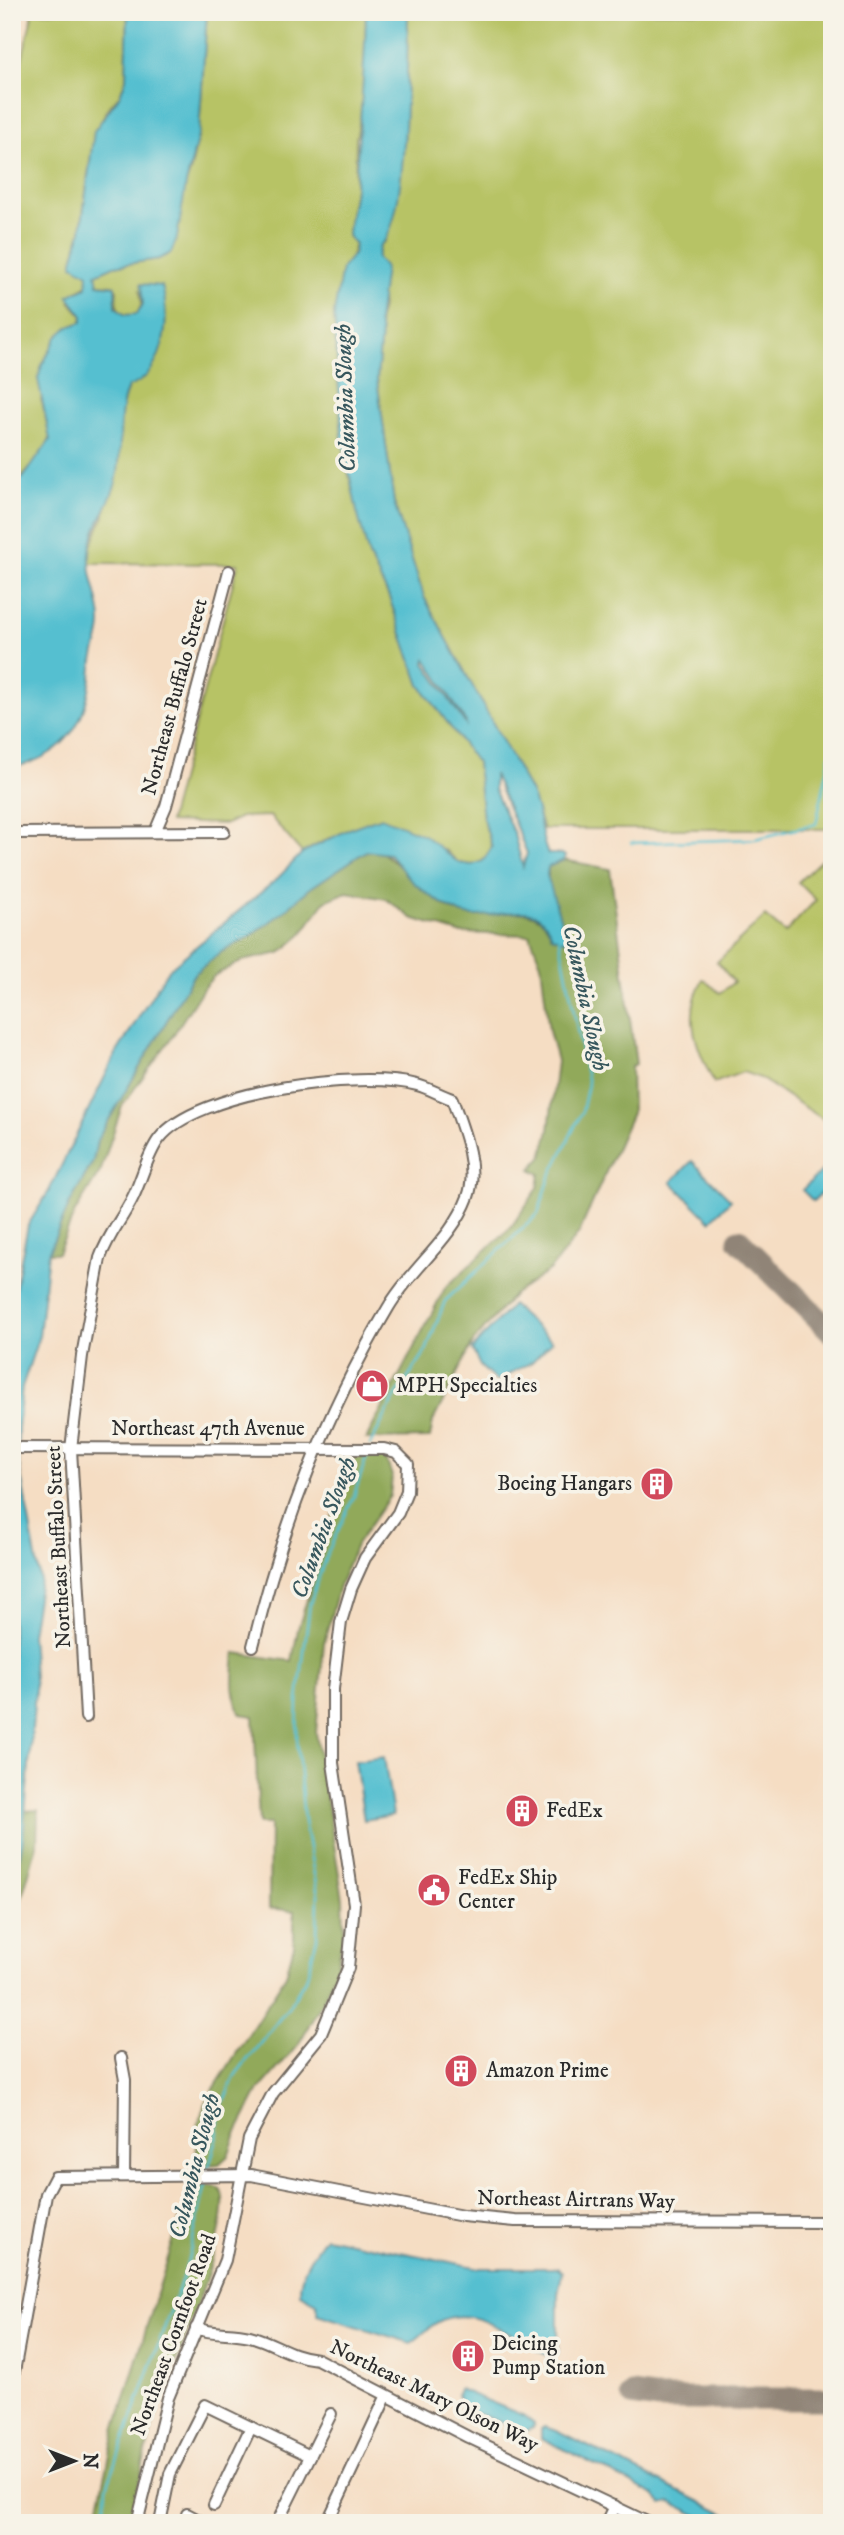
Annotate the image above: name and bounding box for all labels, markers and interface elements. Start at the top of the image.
water label: Columbia Slough [329,323,363,473]
street label: Northeast Buffalo Street [136,595,214,798]
water label: Columbia Slough [555,922,615,1074]
shop icon: MPH Specialties [353,1367,391,1405]
place label: MPH Specialties [396,1373,537,1399]
street label: Northeast 47th Avenue [111,1416,305,1442]
street label: Northeast Buffalo Street [41,1445,77,1649]
water label: Columbia Slough [285,1453,363,1603]
building icon: Boeing Hangars [638,1465,676,1503]
place label: Boeing Hangars [497,1471,632,1497]
building icon: FedEx [503,1792,541,1830]
place label: FedEx [546,1798,603,1824]
place label: FedEx Ship Center [458,1865,557,1915]
public building icon: FedEx Ship Center [415,1871,453,1909]
building icon: Amazon Prime [442,2052,480,2090]
place label: Amazon Prime [486,2058,609,2084]
water label: Columbia Slough [163,2090,227,2242]
street label: Northeast Airtrans Way [477,2185,676,2215]
street label: Northeast Cornfoot Road [125,2230,223,2439]
place label: Deicing Pump Station [492,2331,605,2381]
street label: Northeast Mary Olson Way [325,2334,544,2458]
building icon: Deicing Pump Station [449,2337,487,2375]
north arrow [38,2426,108,2496]
text: N [78,2453,101,2469]

